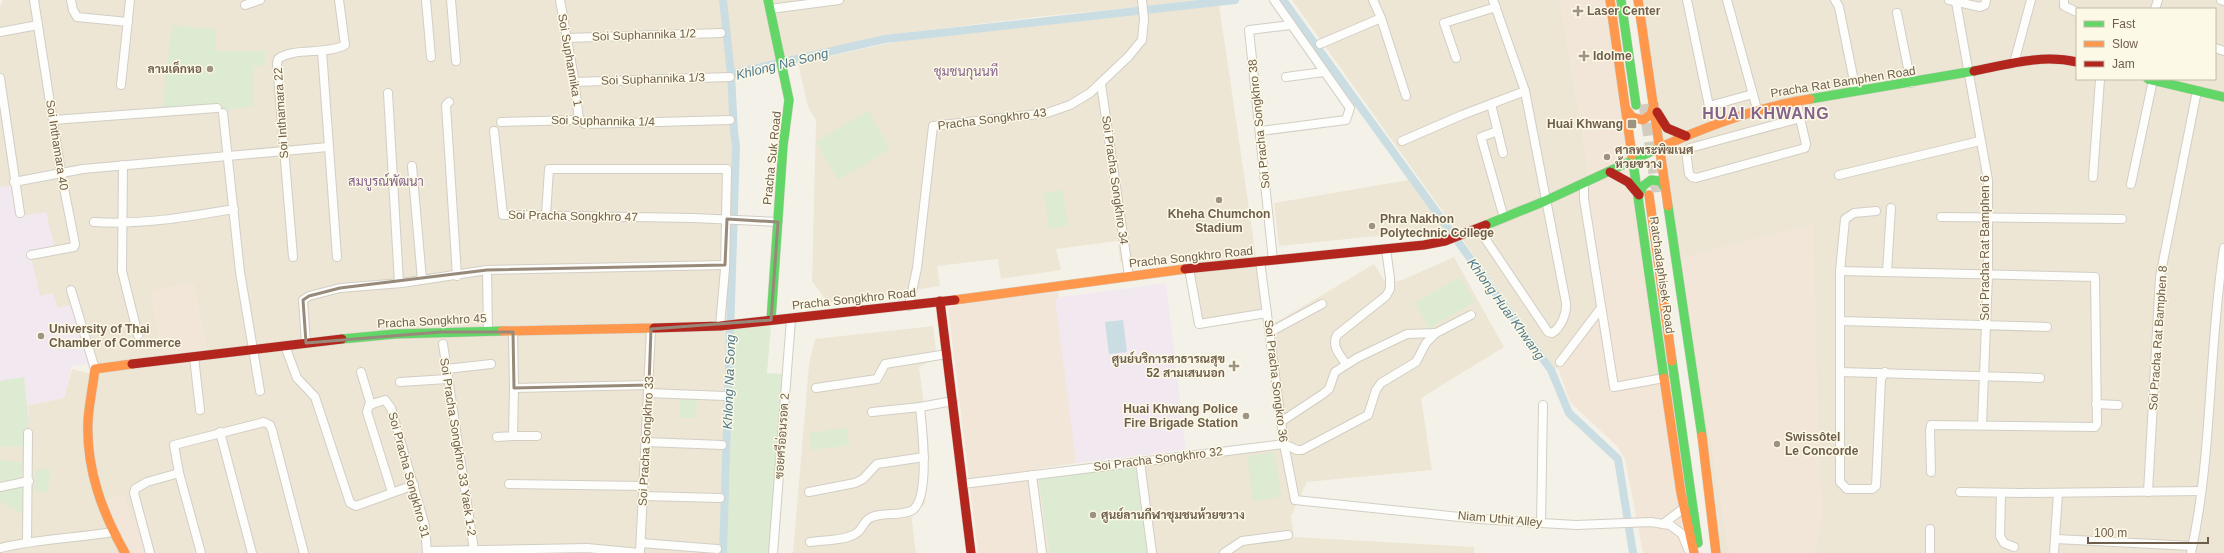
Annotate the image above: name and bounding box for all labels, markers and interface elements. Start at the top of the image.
place label: Laser Center [1587,4,1661,18]
marker: Laser Center [1572,5,1584,17]
legend [2076,8,2216,80]
street label: Soi Suphannika 1 [555,12,585,108]
text: Fast [2112,17,2136,31]
street label: Soi Suphannika 1/2 [592,26,697,44]
text: Slow [2112,37,2138,51]
water label: Khlong Na Song [734,45,830,83]
place label: Idolme [1593,49,1632,63]
marker: Idolme [1578,50,1590,62]
text: Jam [2112,57,2135,71]
street label: Soi Pracha Songkhro 38 [1245,58,1273,189]
place label: ลานเด็กหอ [147,61,202,76]
district label: ชุมชนกุนนที [934,62,998,81]
marker: ลานเด็กหอ [205,64,215,74]
street label: Pracha Rat Bamphen Road [1769,64,1917,100]
street label: Soi Inthamara 22 [271,67,291,159]
street label: Soi Suphannika 1/3 [601,70,706,88]
street label: Soi Inthamara 40 [43,99,71,192]
street label: Pracha Songkhro 43 [937,105,1047,133]
district label: HUAI KHWANG [1702,105,1830,122]
street label: Pracha Suk Road [760,110,784,206]
street label: Soi Suphannika 1/4 [551,113,655,129]
street label: Soi Pracha Songkhro 34 [1099,115,1131,246]
place label: Huai Khwang [1547,117,1623,131]
marker: Huai Khwang [1626,118,1638,130]
place label: ศาลพระพิฆเนศ ห้วยขวาง [1615,143,1694,171]
marker: ศาลพระพิฆเนศ ห้วยขวาง [1602,152,1612,162]
district label: สมบูรณ์พัฒนา [348,172,424,191]
street label: Soi Pracha Rat Bamphen 6 [1978,175,1992,321]
marker: Kheha Chumchon Stadium [1214,195,1224,205]
place label: Kheha Chumchon Stadium [1168,207,1270,235]
street label: Soi Pracha Songkhro 47 [508,208,638,224]
place label: Phra Nakhon Polytechnic College [1380,212,1494,240]
street label: Ratchadaphisek Road [1647,216,1677,334]
marker: Phra Nakhon Polytechnic College [1367,221,1377,231]
street label: Pracha Songkhro Road [1128,244,1254,270]
water label: Khlong Huai Khwang [1464,255,1548,363]
street label: Soi Pracha Rat Bamphen 8 [2146,265,2170,411]
street label: Pracha Songkhro Road [791,286,917,312]
street label: Pracha Songkhro 45 [377,311,487,331]
street label: Soi Pracha Songkro 36 [1262,319,1291,443]
place label: University of Thai Chamber of Commerce [49,322,181,350]
marker: University of Thai Chamber of Commerce [36,331,46,341]
water label: Khlong Na Song [720,334,738,430]
place label: ศูนย์บริการสาธารณสุข 52 สามเสนนอก [1112,351,1225,380]
street label: Soi Pracha Songkhro 33 Yaek 1-2 [437,357,479,537]
marker: ศูนย์บริการสาธารณสุข 52 สามเสนนอก [1228,360,1240,372]
street label: Soi Pracha Songkhro 33 [636,375,656,506]
street label: ซอยศรีอ่อนรอด 2 [771,392,792,479]
place label: Huai Khwang Police Fire Brigade Station [1123,402,1238,430]
street label: Soi Pracha Songkhro 31 [385,410,433,540]
marker: Huai Khwang Police Fire Brigade Station [1241,411,1251,421]
place label: Swissôtel Le Concorde [1785,430,1859,458]
marker: Swissôtel Le Concorde [1772,439,1782,449]
street label: Soi Pracha Songkhro 32 [1093,444,1224,474]
place label: ศูนย์ลานกีฬาชุมชนห้วยขวาง [1101,507,1245,523]
street label: Niam Uthit Alley [1457,508,1543,530]
marker: ศูนย์ลานกีฬาชุมชนห้วยขวาง [1088,510,1098,520]
scale bar [2088,519,2208,545]
text: 100 m [2094,526,2127,540]

